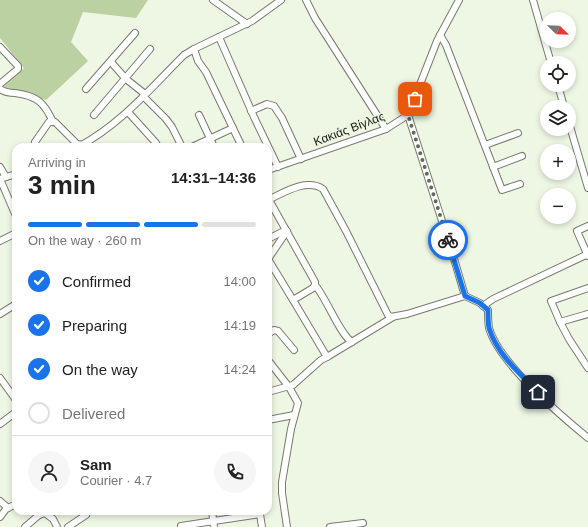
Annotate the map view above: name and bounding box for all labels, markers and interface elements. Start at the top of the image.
north arrow [540,12,576,48]
map controls [540,12,576,224]
button: locate [540,56,576,92]
pin [398,82,432,116]
icon: bag [404,88,426,110]
button: layers [540,100,576,136]
street label: Κακιάς Βίγλας [312,109,387,149]
button: + [540,144,576,180]
text: Arriving in [28,155,86,170]
text: 14:31–14:36 [171,169,256,186]
text: 3 min [28,170,96,200]
button: − [540,188,576,224]
courier [428,220,468,260]
icon: bike [437,229,459,251]
text: On the way · 260 m [28,233,141,248]
icon: check [28,270,50,292]
text: Confirmed [62,273,131,290]
text: 14:00 [223,274,256,289]
icon: check [28,314,50,336]
text: Preparing [62,317,127,334]
text: 14:19 [223,318,256,333]
icon: check [28,358,50,380]
text: On the way [62,361,138,378]
text: 14:24 [223,362,256,377]
pin [521,375,555,409]
icon: home [527,381,549,403]
text: Delivered [62,405,125,422]
button: person [28,451,70,493]
button: phone [214,451,256,493]
text: Sam [80,456,112,473]
text: Courier · 4.7 [80,473,152,488]

